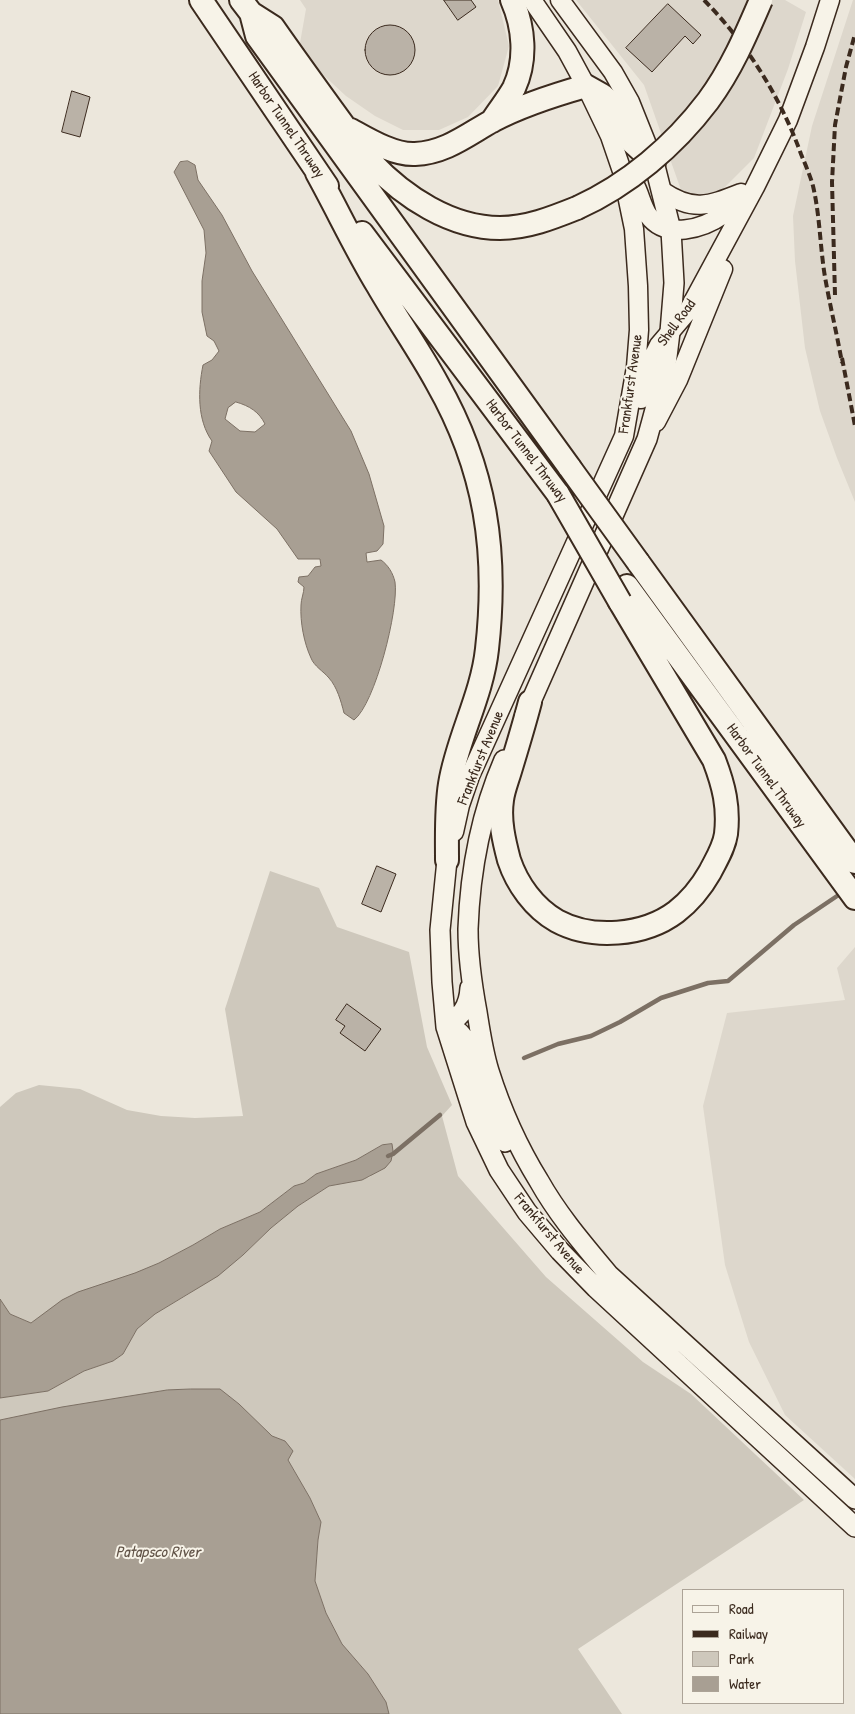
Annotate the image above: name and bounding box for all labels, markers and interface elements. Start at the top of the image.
street label: Harbor Tunnel Thruway [244,68,328,182]
street label: Shell Road [654,296,700,350]
street label: Frankfurst Avenue [615,333,647,435]
street label: Harbor Tunnel Thruway [481,396,571,506]
street label: Frankfurst Avenue [454,708,508,808]
street label: Harbor Tunnel Thruway [722,720,810,832]
street label: Frankfurst Avenue [510,1190,588,1278]
water label: Patapsco River [116,1543,200,1563]
legend [682,1589,845,1704]
text: Road [729,1598,754,1619]
text: Railway [729,1623,768,1644]
text: Park [729,1648,754,1669]
text: Water [729,1673,761,1694]

